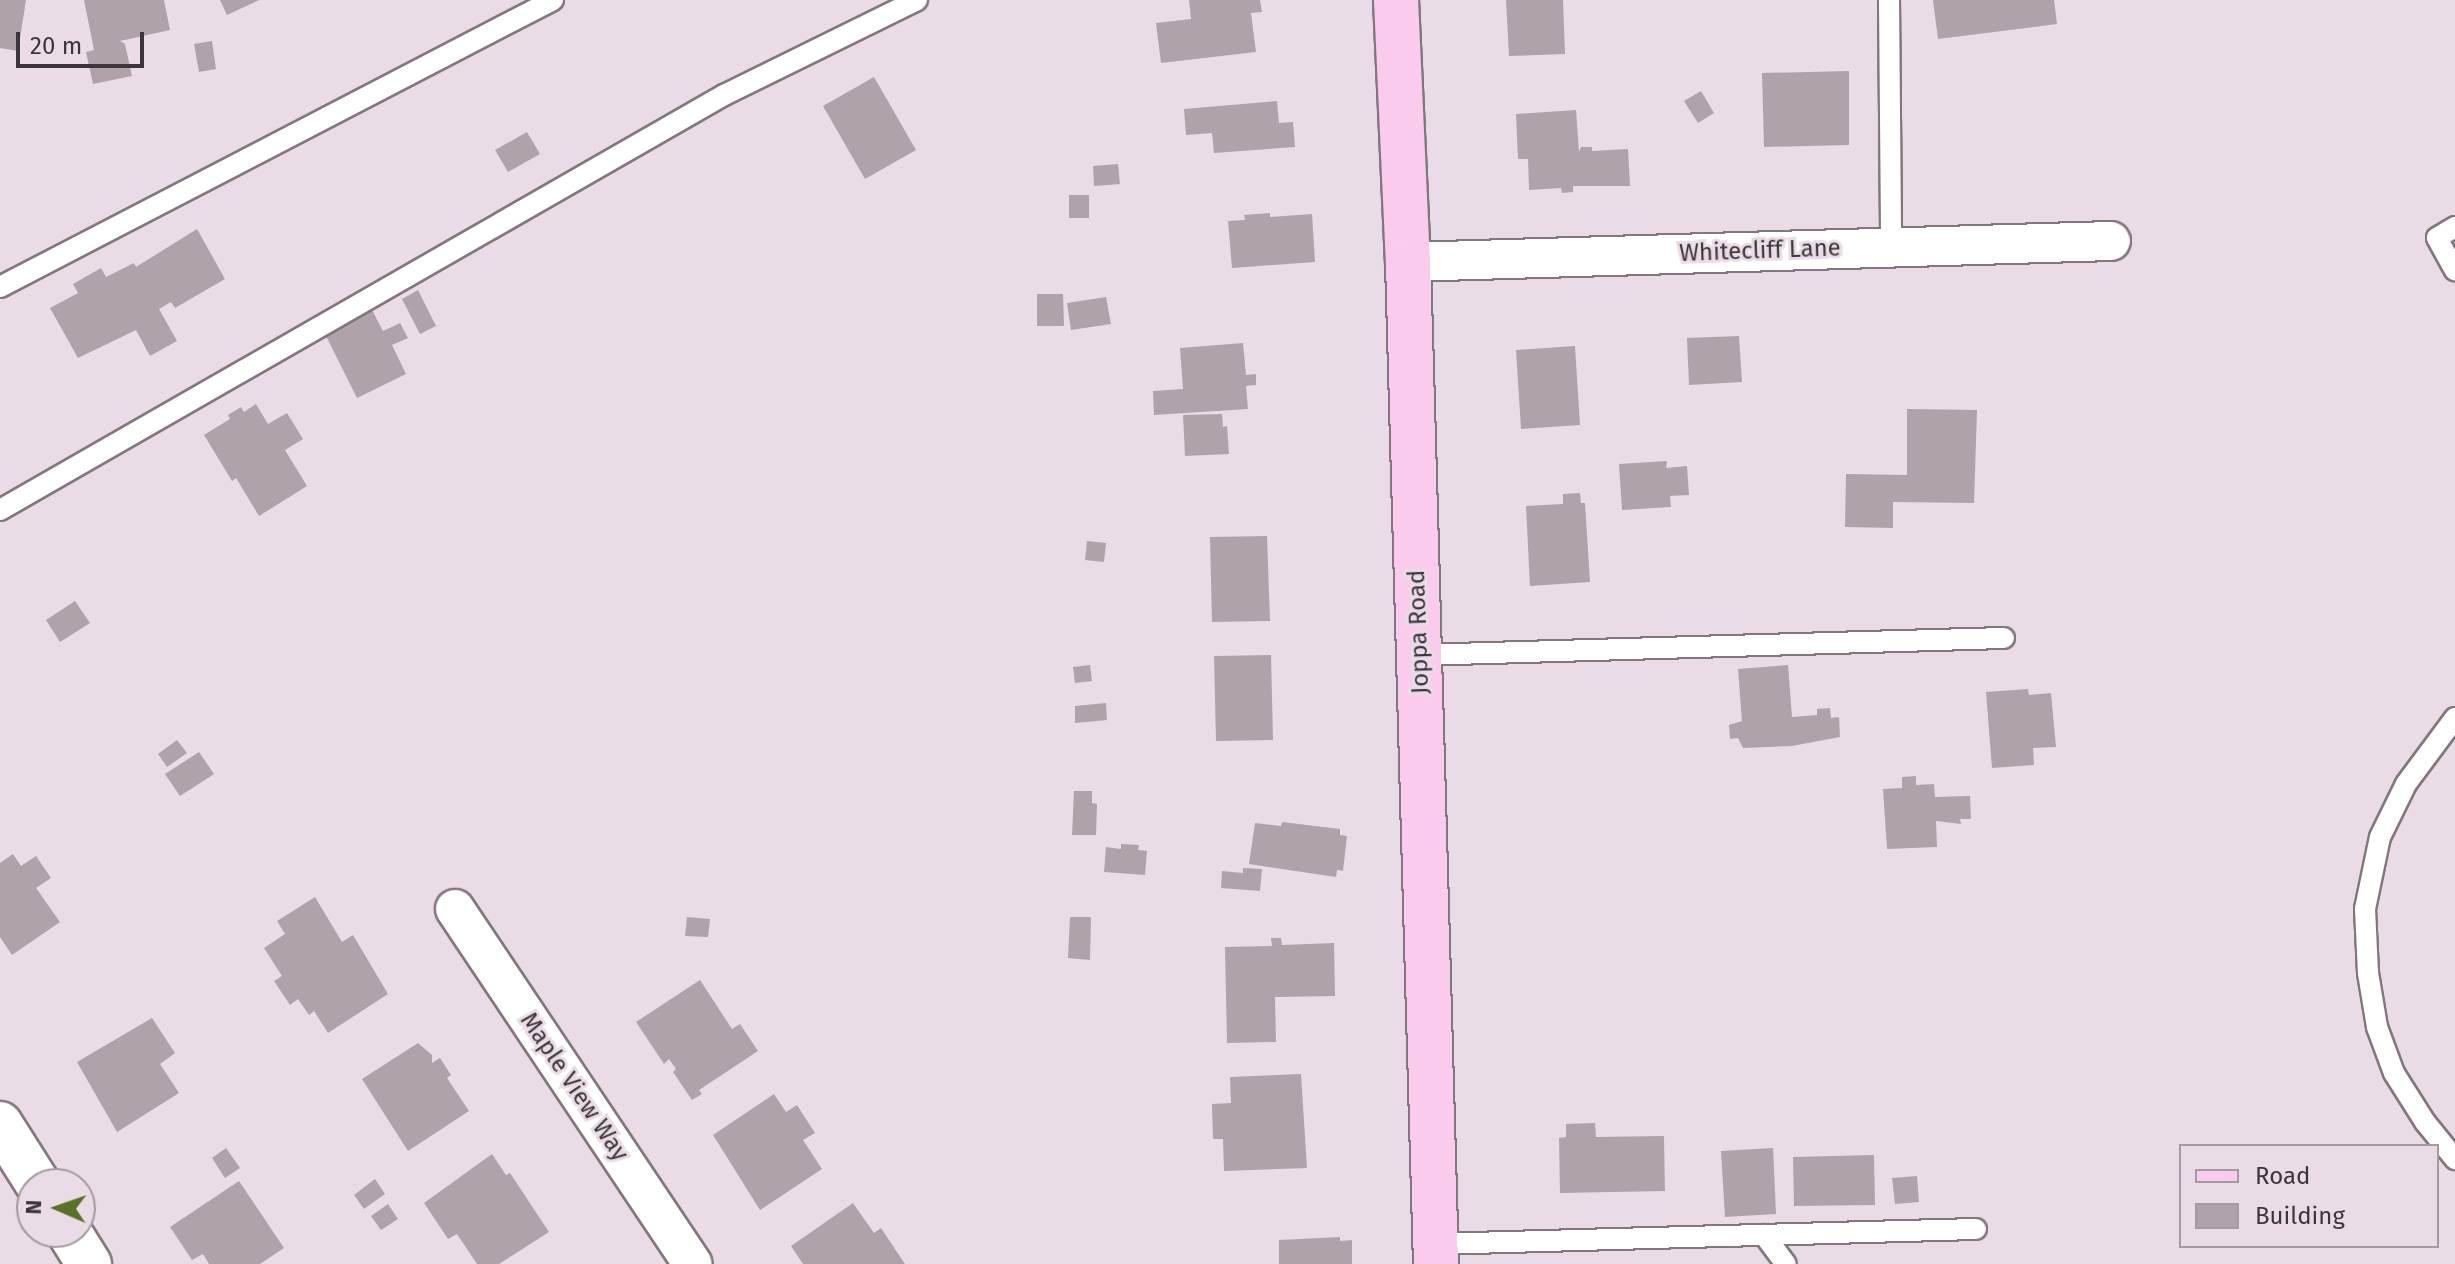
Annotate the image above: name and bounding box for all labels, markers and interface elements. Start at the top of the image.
scale bar [20,16,148,66]
text: 20 m [30,32,82,60]
street label: Whitecliff Lane [1679,234,1841,268]
street label: Joppa Road [1402,569,1436,695]
street label: Maple View Way [514,1007,634,1167]
legend [2179,1144,2439,1248]
text: Road [2255,1162,2310,1190]
north arrow [16,1168,96,1248]
text: N [20,1199,47,1215]
text: Building [2255,1202,2345,1230]

